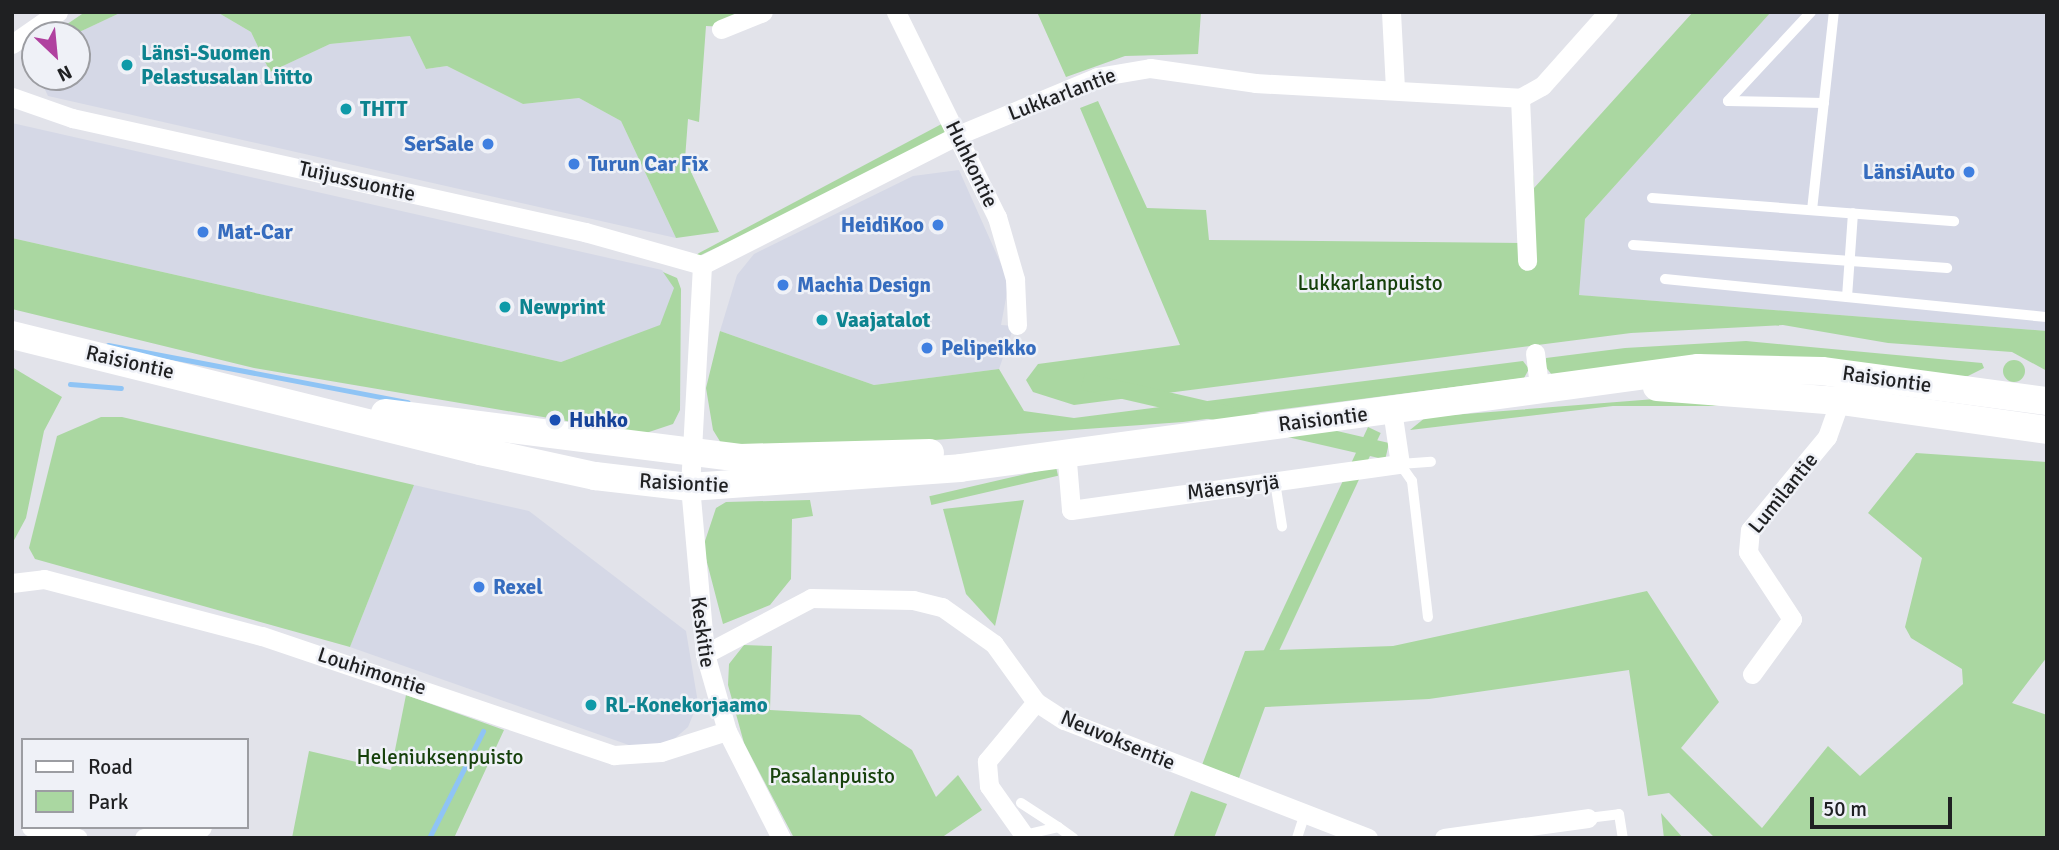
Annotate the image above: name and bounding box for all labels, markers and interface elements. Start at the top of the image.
north arrow [21,21,91,91]
place label: Länsi-Suomen Pelastusalan Liitto [141,40,313,90]
marker: Länsi-Suomen Pelastusalan Liitto [119,57,135,73]
text: N [53,59,76,87]
street label: Lukkarlantie [1005,62,1119,126]
place label: THTT [360,96,408,122]
marker: THTT [338,101,354,117]
street label: Huhkontie [940,117,1004,211]
place label: SerSale [404,131,474,157]
marker: SerSale [480,136,496,152]
place label: Turun Car Fix [588,151,708,177]
street label: Tuijussuontie [296,155,418,207]
marker: Turun Car Fix [566,156,582,172]
place label: LänsiAuto [1863,159,1955,185]
marker: LänsiAuto [1961,164,1977,180]
place label: HeidiKoo [841,212,924,238]
marker: HeidiKoo [930,217,946,233]
place label: Mat-Car [217,219,293,245]
marker: Mat-Car [195,224,211,240]
park label: Lukkarlanpuisto [1297,270,1443,296]
place label: Machia Design [797,272,931,298]
marker: Machia Design [775,277,791,293]
place label: Newprint [519,294,605,320]
marker: Newprint [497,299,513,315]
place label: Vaajatalot [836,307,930,333]
marker: Vaajatalot [814,312,830,328]
place label: Pelipeikko [941,335,1036,361]
street label: Raisiontie [83,340,177,384]
marker: Pelipeikko [919,340,935,356]
street label: Raisiontie [1841,360,1933,398]
street label: Raisiontie [1277,401,1369,437]
place label: Huhko [569,407,628,433]
marker: Huhko [547,412,563,428]
street label: Lumilantie [1743,448,1823,538]
street label: Raisiontie [638,468,730,498]
street label: Mäensyrjä [1185,469,1281,505]
place label: Rexel [493,574,543,600]
marker: Rexel [471,579,487,595]
street label: Keskitie [686,595,720,669]
street label: Louhimontie [314,642,430,700]
place label: RL-Konekorjaamo [605,692,768,718]
marker: RL-Konekorjaamo [583,697,599,713]
street label: Neuvoksentie [1057,705,1179,775]
legend [21,738,248,829]
park label: Heleniuksenpuisto [357,744,523,770]
text: Road [88,754,133,780]
park label: Pasalanpuisto [769,763,895,789]
scale bar [1814,784,1956,828]
text: Park [88,789,128,815]
text: 50 m [1823,796,1867,822]

